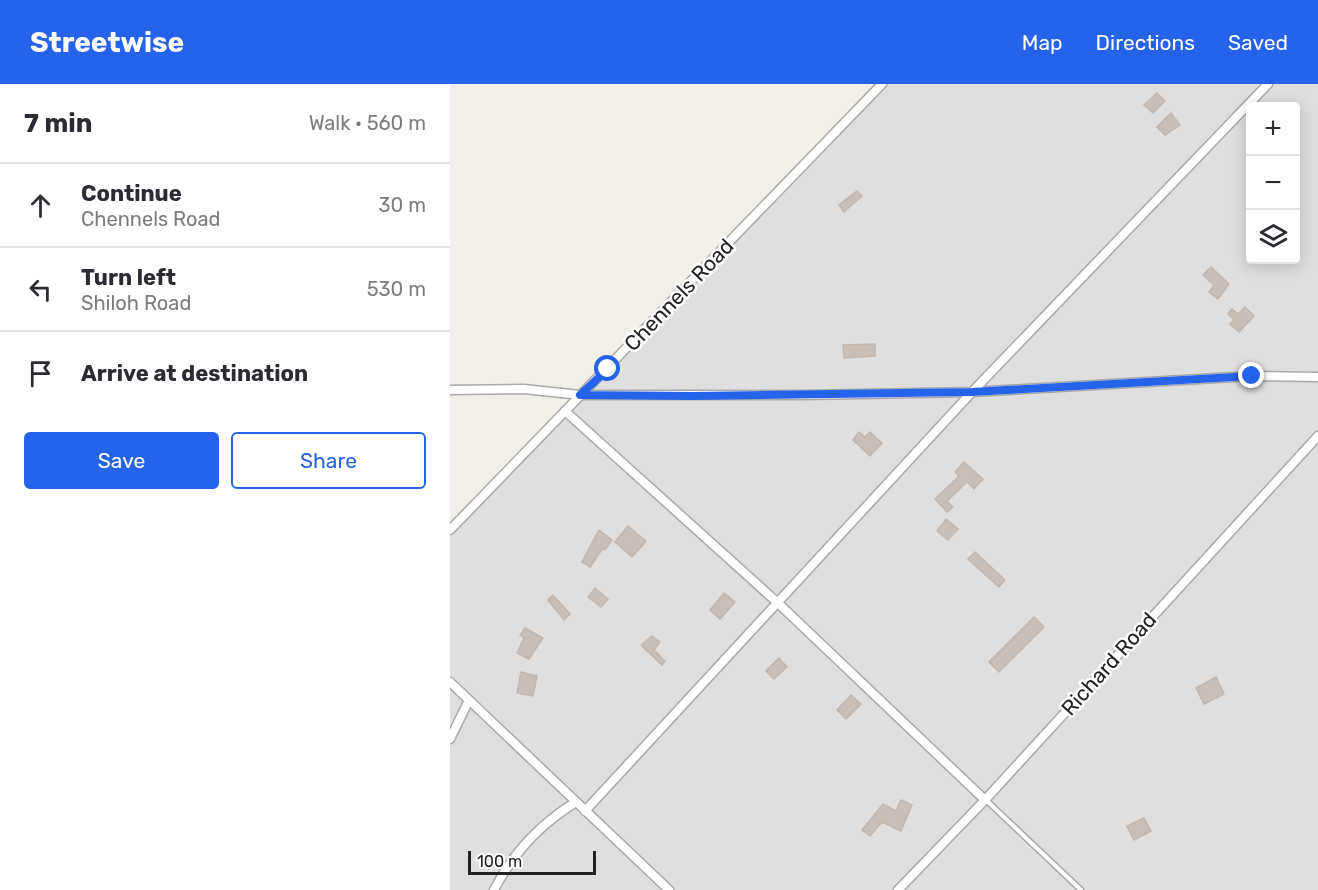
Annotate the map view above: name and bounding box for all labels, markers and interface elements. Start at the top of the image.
text: Streetwise [30,26,184,59]
text: Map [1022,30,1063,55]
text: Directions [1096,30,1195,55]
text: Saved [1228,30,1288,55]
map controls [1246,102,1300,264]
button: + [1246,102,1300,156]
text: 7 min [24,108,92,139]
text: Walk · 560 m [309,111,426,135]
button: − [1246,156,1300,210]
text: Continue [81,180,182,207]
icon: ahead [24,189,57,222]
text: 30 m [379,193,426,217]
text: Chennels Road [81,207,221,231]
button: layers [1246,210,1300,264]
street label: Chennels Road [619,233,739,356]
text: Turn left [81,264,176,291]
icon: left [24,273,57,306]
text: 530 m [367,277,426,301]
text: Shiloh Road [81,291,191,315]
route start [594,355,620,381]
icon: arrive [24,357,57,390]
text: Arrive at destination [81,360,308,387]
route end [1238,362,1264,388]
button: Save [24,432,219,489]
button: Share [231,432,426,489]
street label: Richard Road [1056,607,1161,720]
scale bar [468,848,596,876]
text: 100 m [477,852,522,871]

